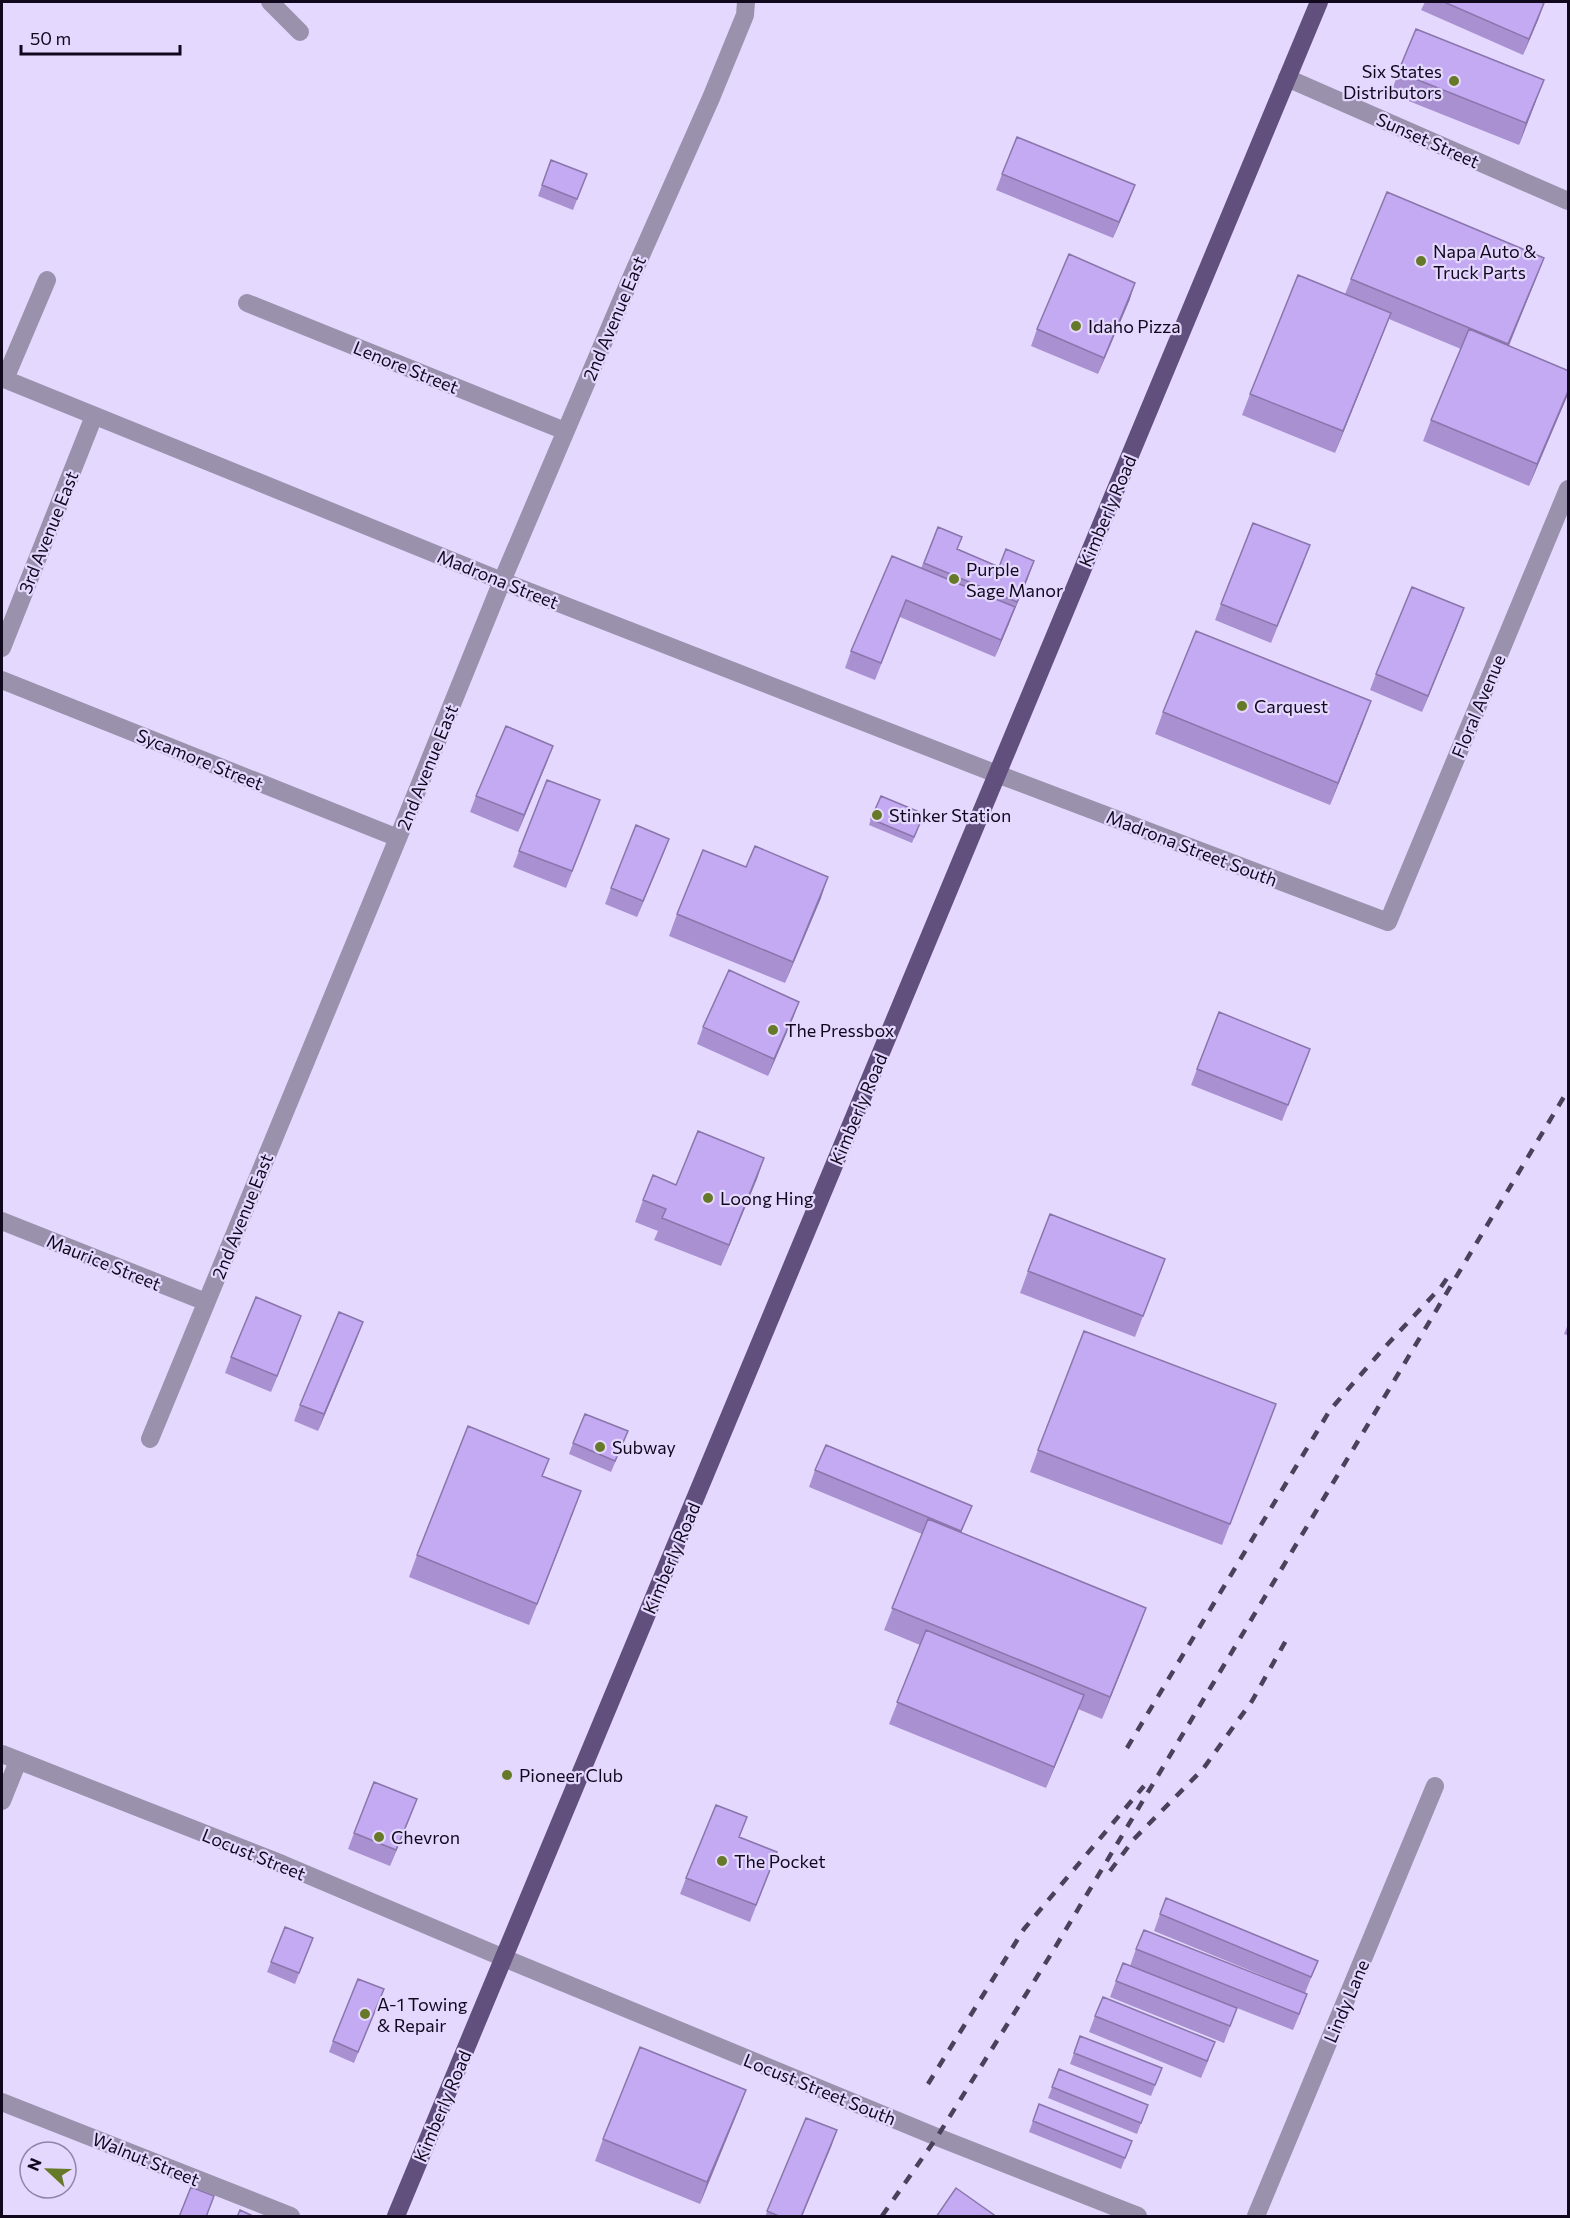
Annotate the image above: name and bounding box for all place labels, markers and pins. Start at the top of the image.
place label: Six States Distributors [1343,60,1442,103]
marker: Six States Distributors [1447,74,1461,88]
place label: Napa Auto & Truck Parts [1433,240,1536,283]
marker: Napa Auto & Truck Parts [1414,254,1428,268]
place label: Idaho Pizza [1088,315,1181,337]
marker: Idaho Pizza [1069,319,1083,333]
place label: Purple Sage Manor [966,558,1063,601]
marker: Purple Sage Manor [947,572,961,586]
place label: Carquest [1254,695,1328,717]
marker: Carquest [1235,699,1249,713]
place label: Stinker Station [889,804,1011,826]
marker: Stinker Station [870,808,884,822]
place label: The Pressbox [785,1019,895,1041]
marker: The Pressbox [766,1023,780,1037]
place label: Loong Hing [720,1187,814,1209]
marker: Loong Hing [701,1191,715,1205]
place label: Subway [612,1436,676,1458]
marker: Subway [593,1440,607,1454]
place label: Pioneer Club [519,1764,623,1786]
marker: Pioneer Club [500,1768,514,1782]
place label: Chevron [391,1826,460,1848]
marker: Chevron [372,1830,386,1844]
place label: The Pocket [734,1850,826,1872]
marker: The Pocket [715,1854,729,1868]
place label: A-1 Towing & Repair [377,1993,468,2036]
marker: A-1 Towing & Repair [358,2007,372,2021]

